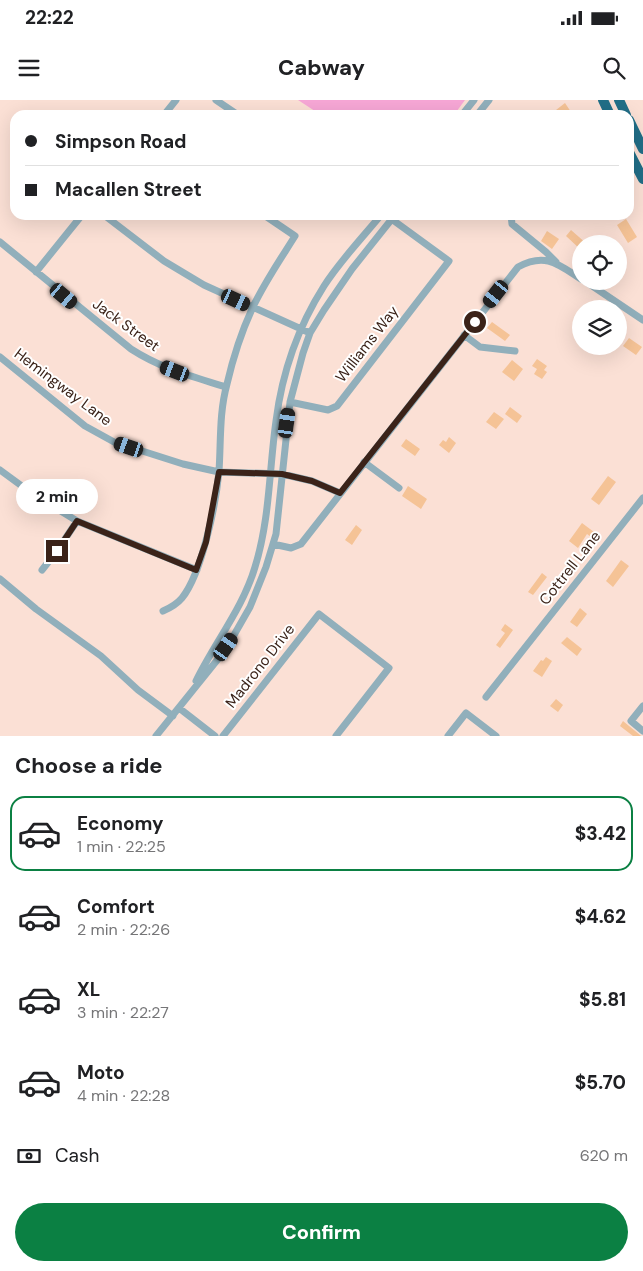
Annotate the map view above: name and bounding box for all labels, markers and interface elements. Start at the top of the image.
text: 22:22 [25,5,74,30]
text: Cabway [278,53,365,82]
icon: menu [15,54,43,82]
icon: search [600,54,628,82]
text: Simpson Road [55,129,186,154]
text: Macallen Street [55,177,202,202]
map controls [572,235,627,355]
button: locate [572,235,627,290]
car [480,278,511,310]
car [47,281,80,311]
car [219,287,252,313]
street label: Jack Street [88,294,164,356]
button: layers [572,300,627,355]
street label: Williams Way [331,301,403,386]
route start [464,311,486,333]
street label: Hemingway Lane [10,344,116,430]
car [158,359,191,383]
car [277,407,296,439]
car [112,435,145,459]
callout: 2 min [16,478,98,514]
text: 2 min [36,486,78,507]
street label: Cottrell Lane [535,527,605,609]
route end [46,540,68,562]
street label: Madrono Drive [221,620,299,712]
car [211,630,240,664]
text: Choose a ride [15,751,163,780]
icon: car [17,811,62,856]
text: Economy [77,811,164,836]
text: $3.42 [575,821,626,846]
text: 1 min · 22:25 [77,836,166,857]
icon: car [17,894,62,939]
text: Comfort [77,894,155,919]
text: $4.62 [575,904,626,929]
text: 2 min · 22:26 [77,919,170,940]
icon: car [17,977,62,1022]
text: XL [77,977,100,1002]
text: $5.81 [579,987,626,1012]
text: 3 min · 22:27 [77,1002,169,1023]
icon: car [17,1060,62,1105]
text: Moto [77,1060,125,1085]
text: $5.70 [575,1070,626,1095]
text: 4 min · 22:28 [77,1085,170,1106]
icon: cash [15,1142,43,1170]
text: Cash [55,1143,99,1168]
text: 620 m [580,1145,628,1166]
button: Confirm [15,1203,628,1261]

